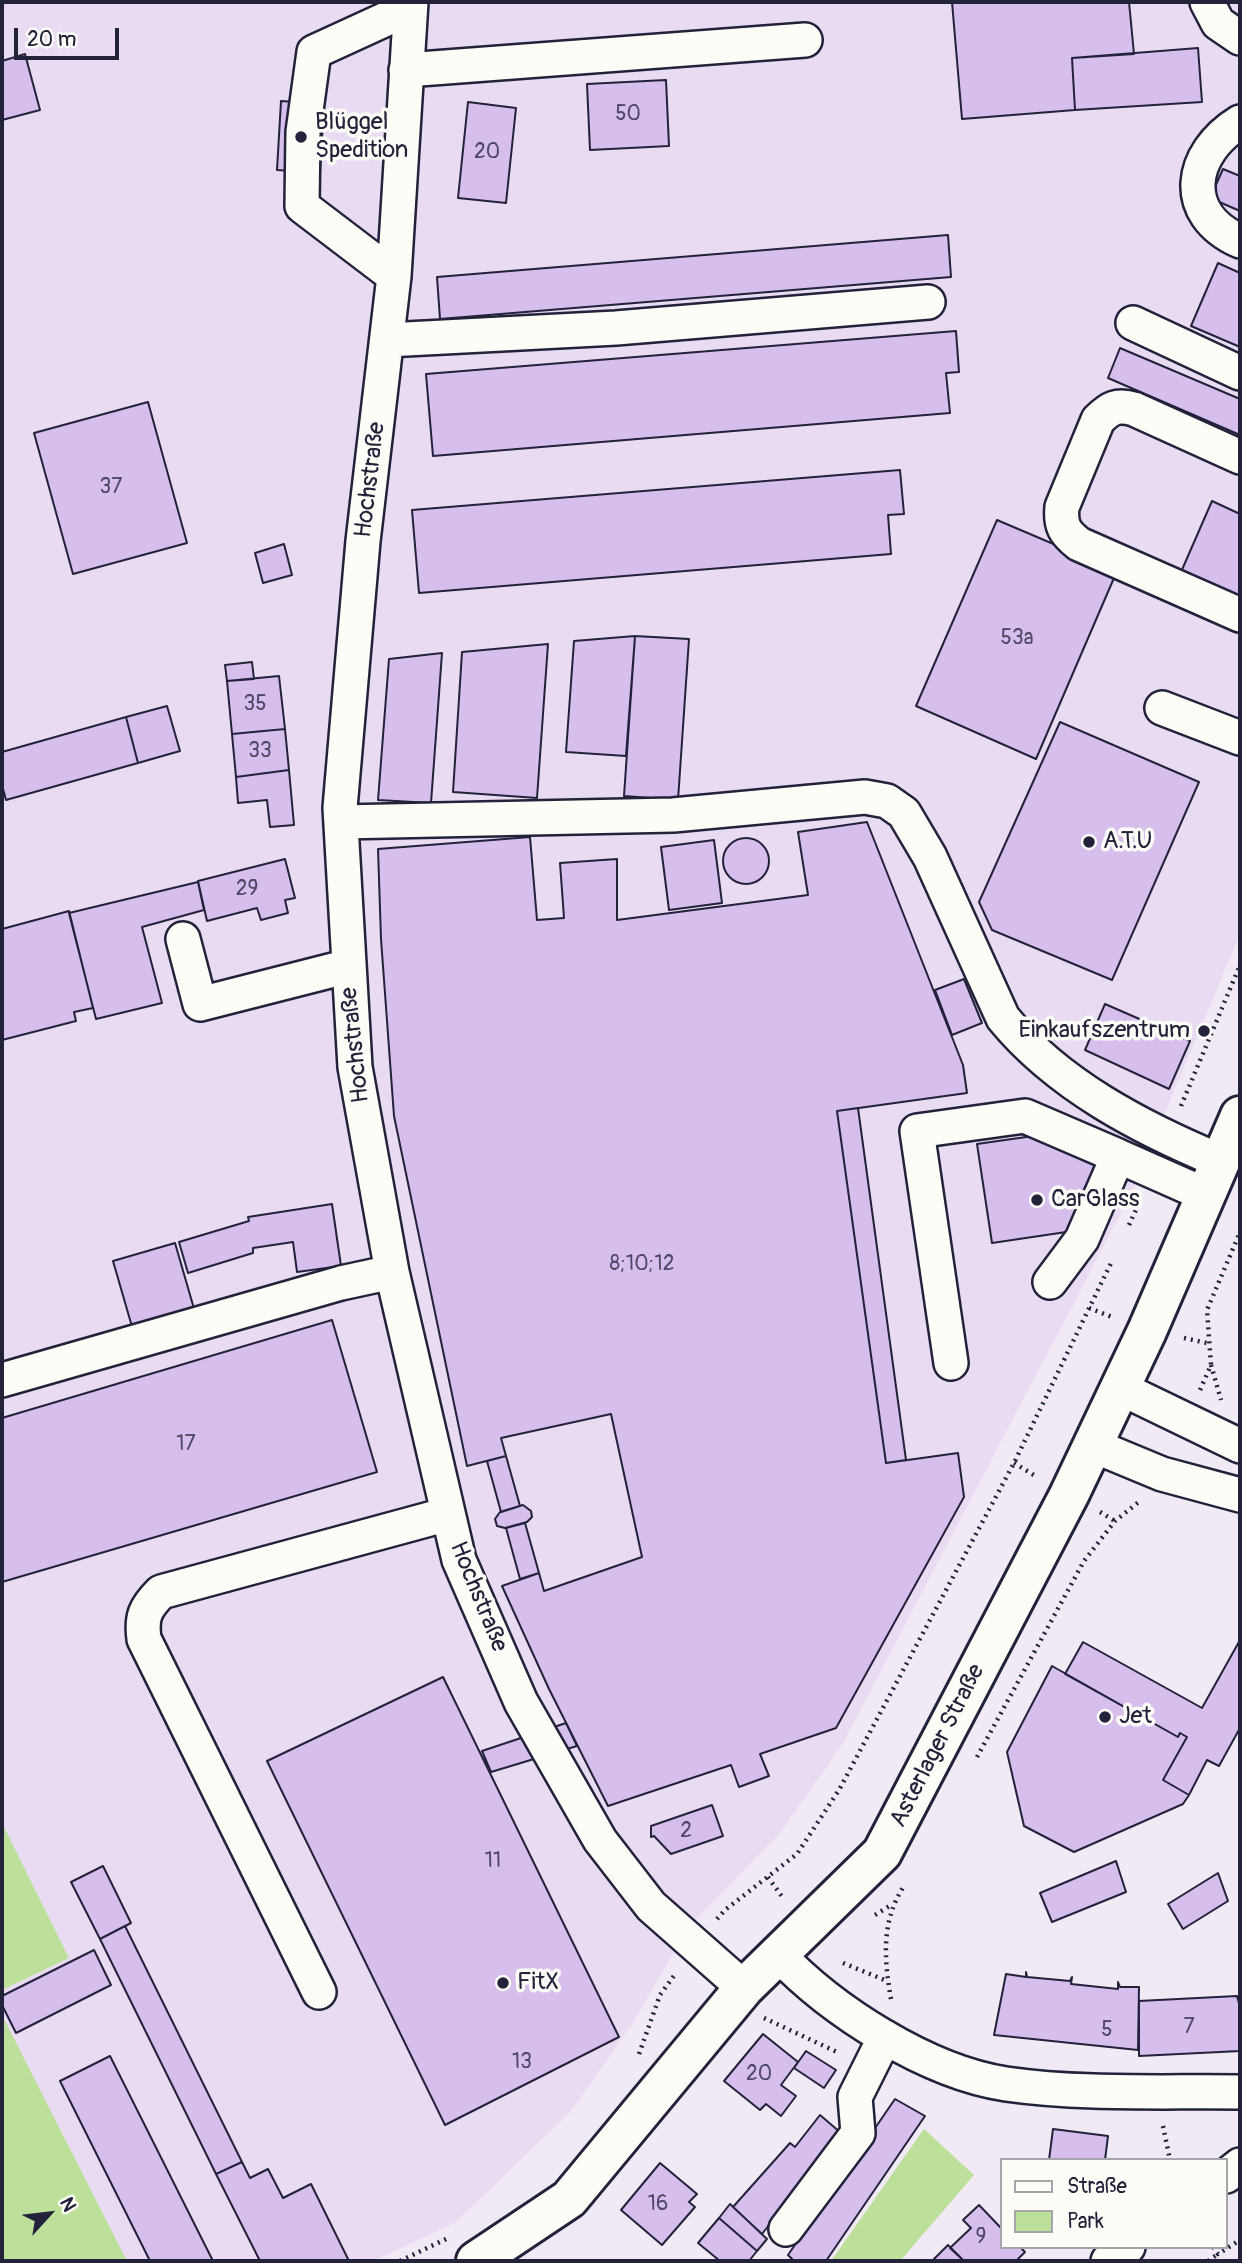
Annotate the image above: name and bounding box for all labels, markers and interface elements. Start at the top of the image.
scale bar [18,14,122,58]
text: 20 m [27,26,76,53]
house number: 50 [615,102,641,128]
place label: Blüggel Spedition [315,109,408,165]
marker: Blüggel Spedition [293,129,309,145]
house number: 20 [474,140,500,166]
street label: Hochstraße [350,420,392,540]
house number: 37 [100,475,122,501]
house number: 53a [1001,626,1033,652]
house number: 35 [243,692,267,718]
house number: 33 [248,739,272,765]
place label: A.T.U [1103,828,1152,856]
marker: A.T.U [1081,834,1097,850]
house number: 29 [236,877,258,903]
street label: Hochstraße [336,986,376,1104]
place label: Einkaufszentrum [1019,1017,1190,1045]
marker: Einkaufszentrum [1196,1023,1212,1039]
place label: CarGlass [1051,1186,1140,1214]
marker: CarGlass [1029,1192,1045,1208]
house number: 8;10;12 [610,1252,674,1278]
house number: 17 [176,1432,196,1458]
street label: Hochstraße [443,1538,513,1656]
street label: Asterlager Straße [884,1660,992,1832]
place label: Jet [1119,1703,1152,1731]
marker: Jet [1097,1709,1113,1725]
house number: 2 [680,1819,692,1845]
house number: 11 [485,1849,501,1875]
place label: FitX [517,1969,559,1997]
marker: FitX [495,1975,511,1991]
house number: 7 [1183,2015,1195,2041]
house number: 5 [1101,2018,1113,2044]
house number: 13 [512,2050,532,2076]
house number: 20 [746,2062,772,2088]
legend [1000,2158,1228,2249]
text: Straße [1067,2173,1127,2200]
north arrow [14,2179,84,2249]
house number: 16 [648,2192,668,2218]
text: N [54,2193,81,2216]
text: Park [1067,2208,1104,2235]
house number: 9 [976,2225,986,2251]

